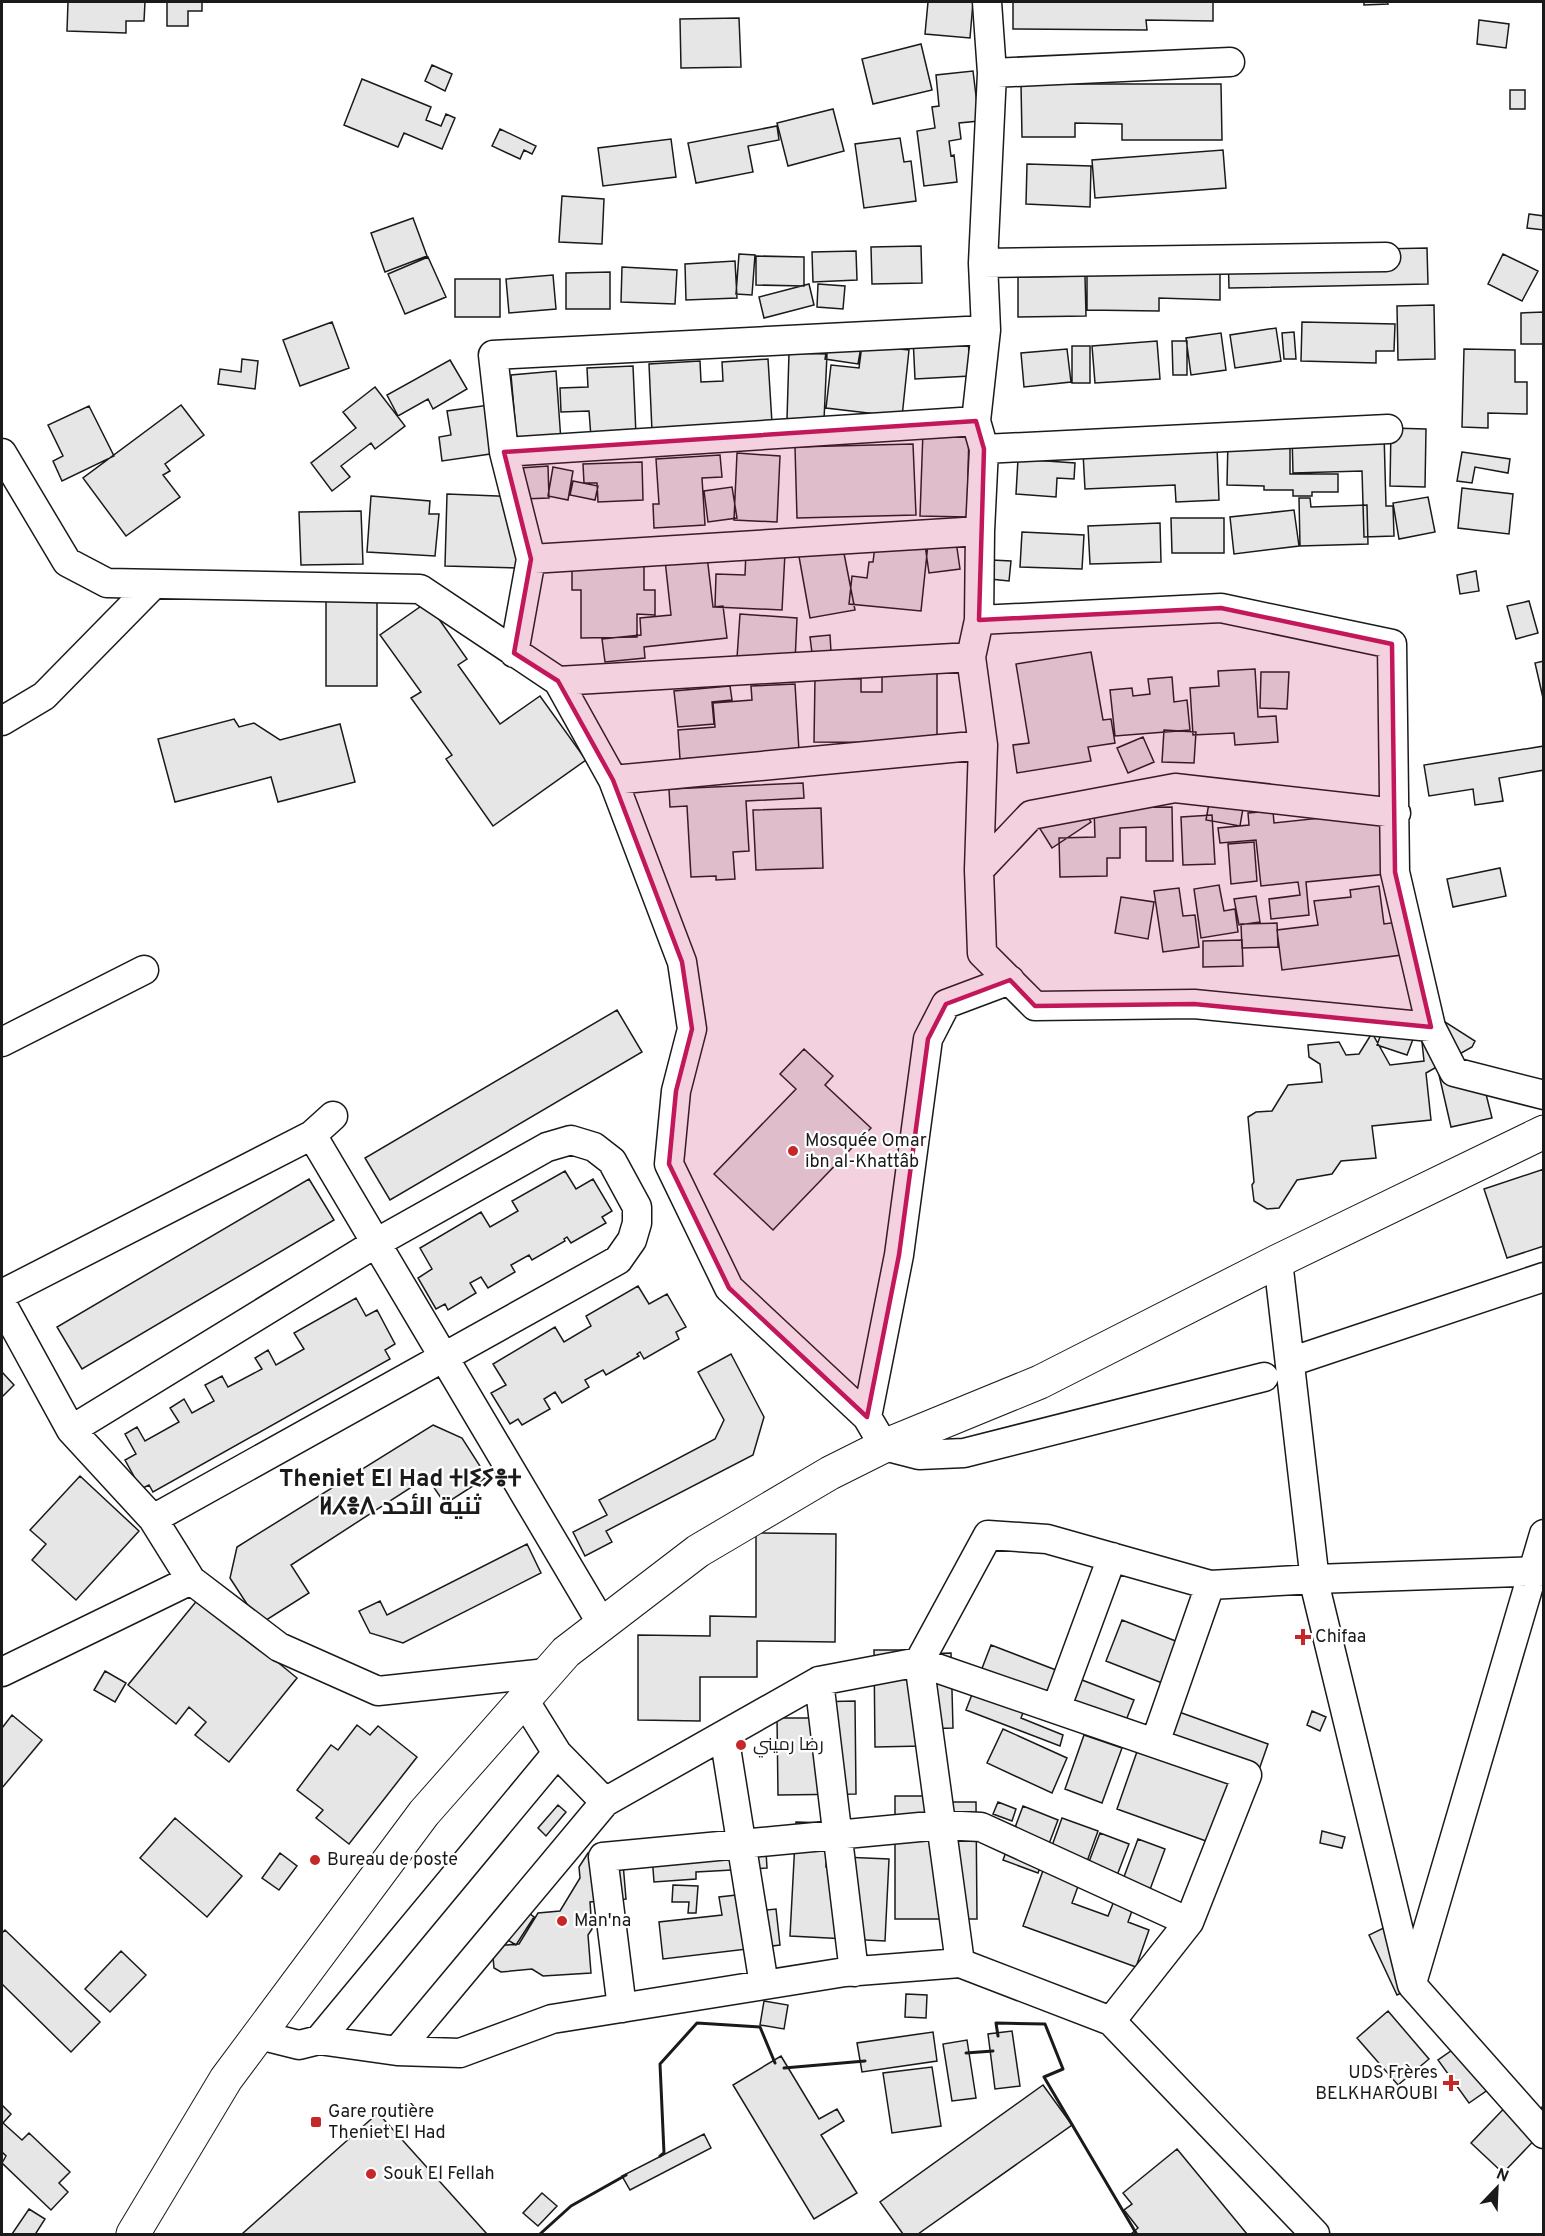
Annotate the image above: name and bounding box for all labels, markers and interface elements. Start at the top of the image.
place label: Mosquée Omar ibn al-Khattâb [805,1130,927,1174]
marker: Mosquée Omar ibn al-Khattâb [786,1144,800,1158]
district label: Theniet El Had ⵜⵏⵉⵢⴻⵜ ⵍⵃⴻⴷ ثنية الأحد [279,1465,522,1523]
place label: Chifaa [1315,1626,1366,1649]
marker: Chifaa [1296,1630,1310,1644]
place label: رضا رميني [753,1734,824,1758]
marker: رضا رميني [734,1738,748,1752]
place label: Bureau de poste [327,1849,458,1872]
marker: Bureau de poste [308,1853,322,1867]
place label: Man'na [574,1910,631,1933]
marker: Man'na [555,1914,569,1928]
place label: UDS Frères BELKHAROUBI [1315,2062,1438,2106]
marker: UDS Frères BELKHAROUBI [1442,2074,1460,2092]
place label: Gare routière Theniet El Had [328,2101,446,2145]
marker: Gare routière Theniet El Had [309,2115,323,2129]
north arrow [1467,2158,1527,2218]
place label: Souk El Fellah [383,2163,495,2186]
text: N [1493,2165,1511,2187]
marker: Souk El Fellah [364,2167,378,2181]

